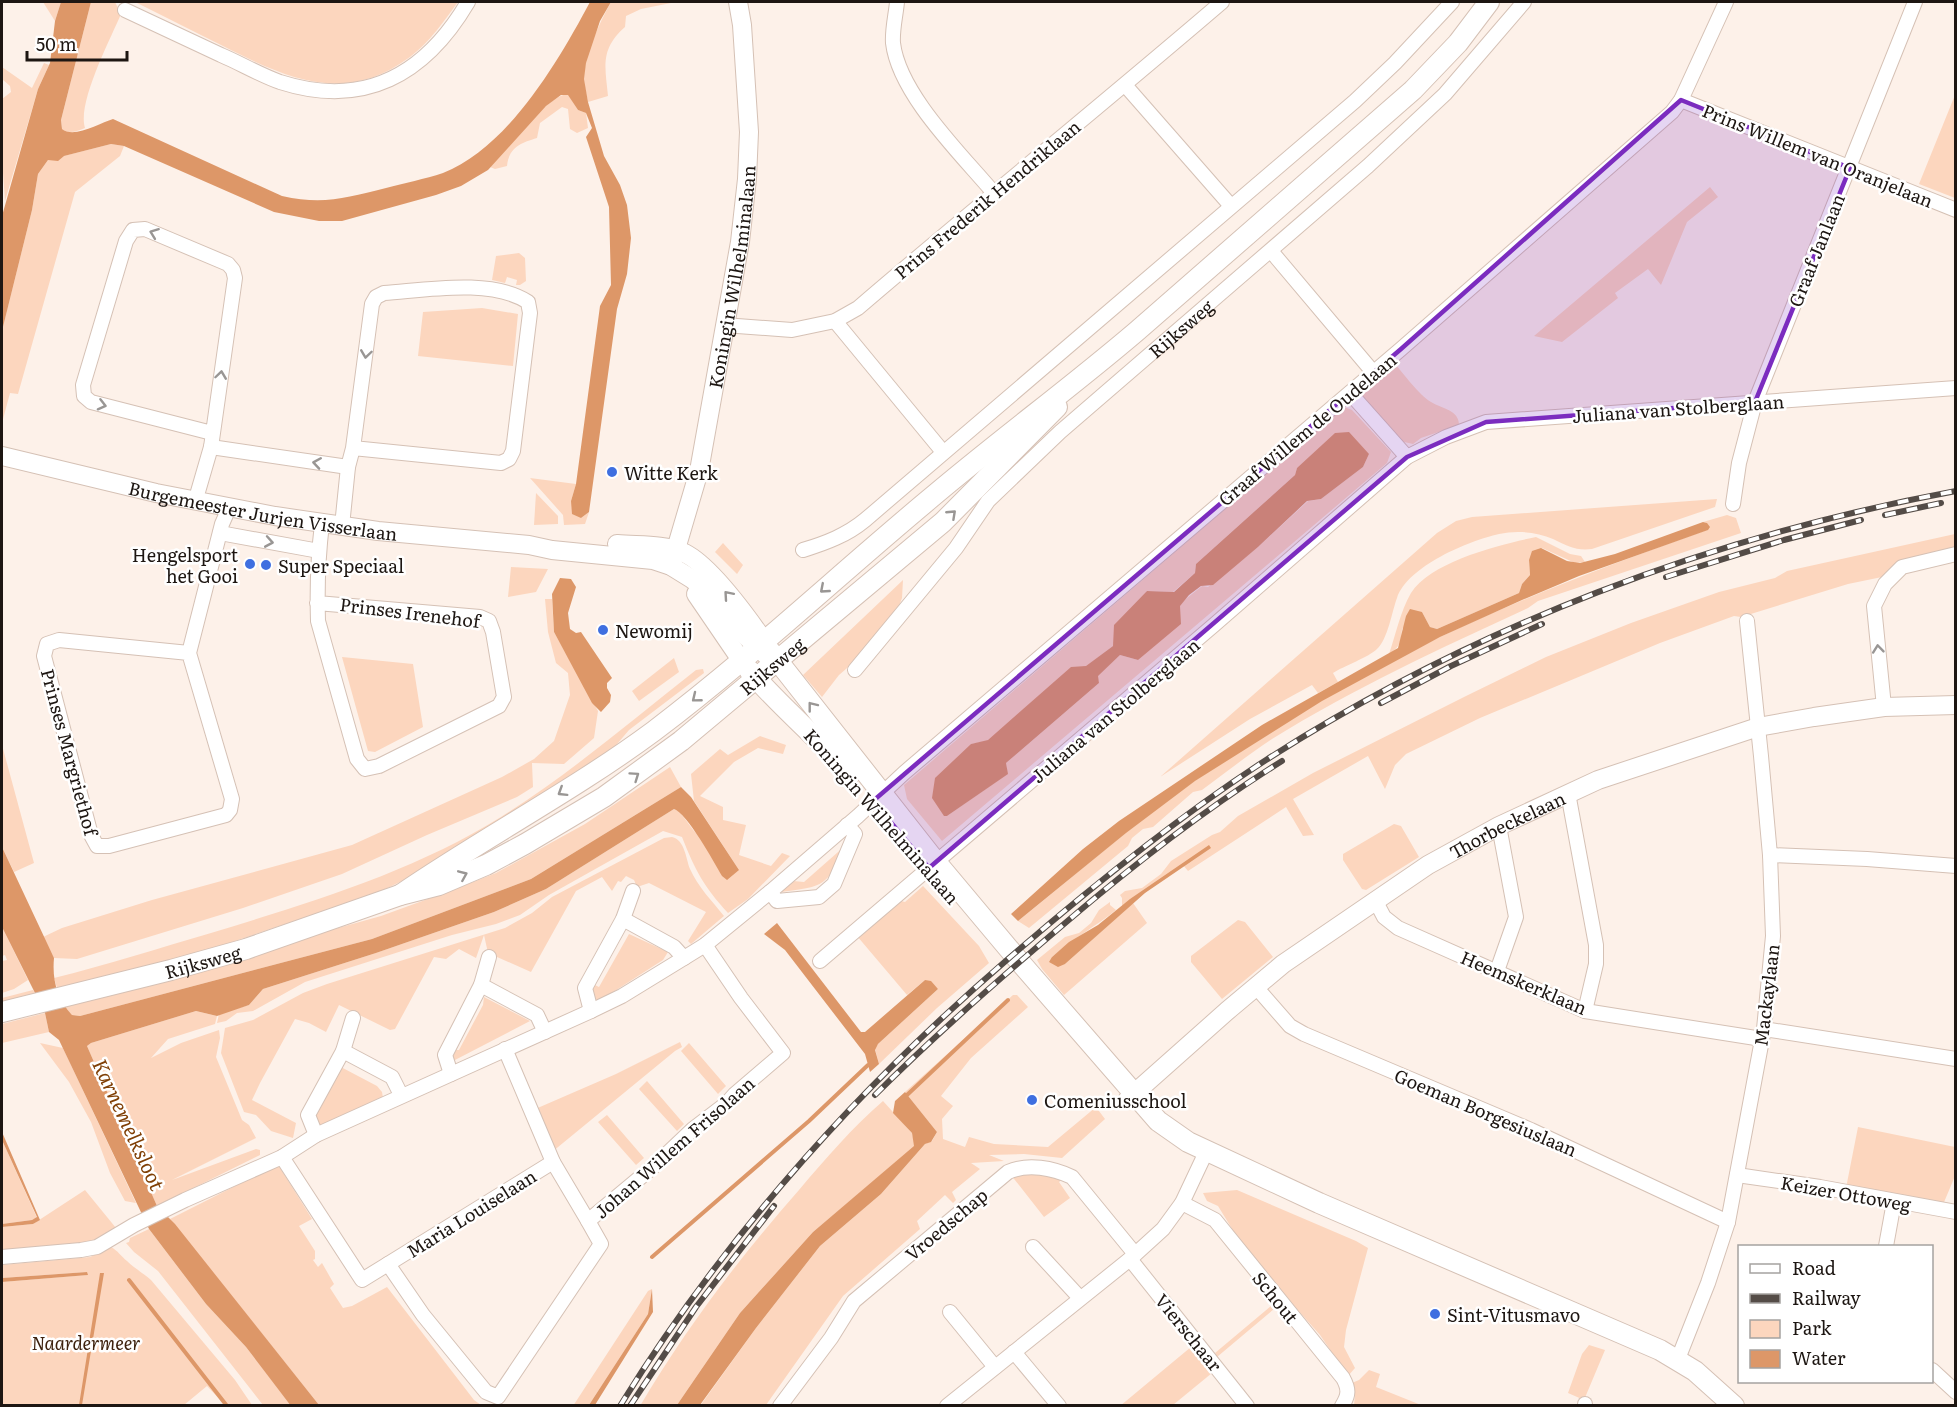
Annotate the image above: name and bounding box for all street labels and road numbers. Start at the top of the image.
street label: Prins Willem van Oranjelaan [1699,96,1938,214]
street label: Prins Frederik Hendriklaan [888,113,1086,285]
street label: Koningin Wilhelminalaan [701,165,761,390]
street label: Graaf Janlaan [1781,189,1851,311]
street label: Rijksweg [1142,292,1219,364]
street label: Graaf Willem de Oudelaan [1212,346,1402,512]
street label: Juliana van Stolberglaan [1571,387,1785,429]
street label: Burgemeester Jurjen Visserlaan [126,473,399,546]
street label: Prinses Irenehof [338,590,484,634]
street label: Rijksweg [733,629,811,701]
street label: Juliana van Stolberglaan [1025,631,1205,789]
street label: Prinses Margriethof [35,665,106,841]
street label: Koningin Wilhelminalaan [798,722,966,910]
street label: Thorbeckelaan [1444,784,1569,865]
street label: Rijksweg [161,937,245,985]
street label: Mackaylaan [1746,942,1786,1048]
street label: Heemskerklaan [1457,943,1592,1021]
street label: Goeman Borgesiuslaan [1390,1061,1582,1163]
street label: Johan Willem Frisolaan [588,1070,760,1224]
street label: Maria Louiselaan [401,1162,541,1264]
street label: Keizer Ottoweg [1779,1168,1914,1218]
street label: Vroedschap [899,1181,993,1267]
street label: Schout [1247,1265,1306,1329]
street label: Vierschaar [1149,1287,1229,1377]

